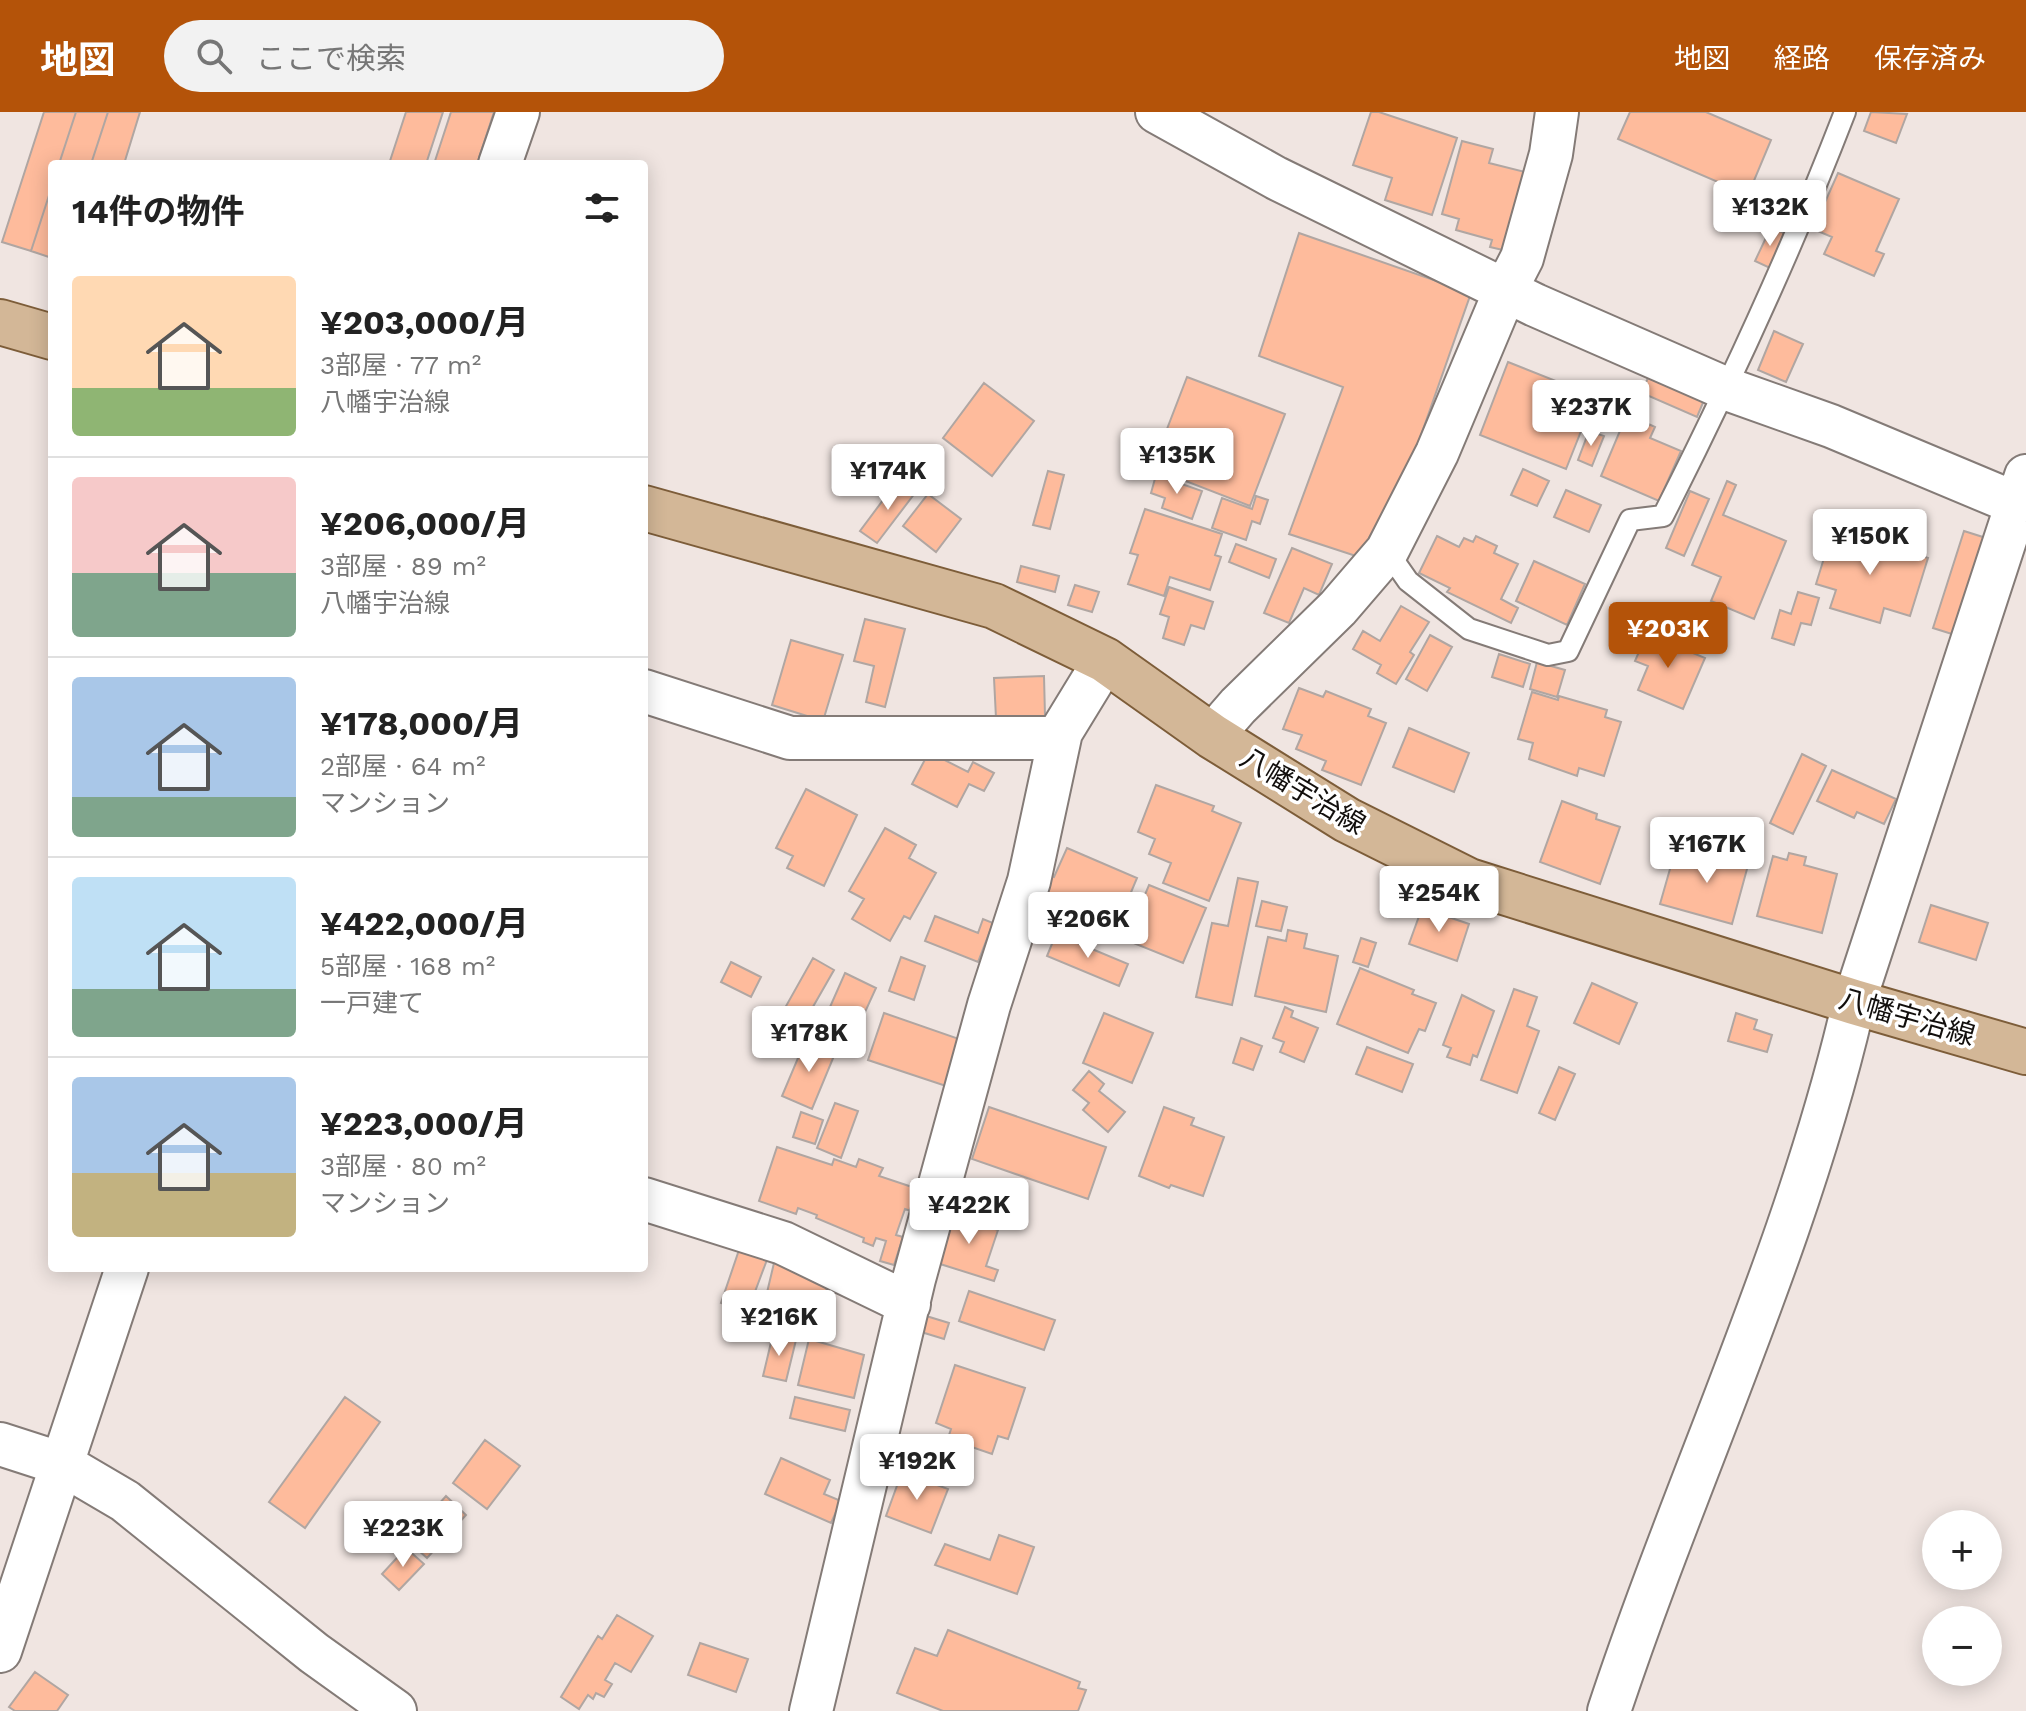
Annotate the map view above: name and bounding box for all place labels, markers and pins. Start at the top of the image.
pin: ¥132K [1714,180,1826,248]
pin: ¥237K [1535,380,1647,448]
pin: ¥135K [1121,428,1233,496]
pin: ¥174K [832,444,944,512]
pin: ¥150K [1814,509,1926,577]
pin: ¥203K [1612,602,1724,670]
pin: ¥167K [1651,817,1763,885]
pin: ¥254K [1383,866,1495,934]
pin: ¥206K [1032,892,1144,960]
pin: ¥178K [753,1006,865,1074]
pin: ¥422K [913,1178,1025,1246]
pin: ¥216K [723,1290,835,1358]
pin: ¥192K [861,1434,973,1502]
pin: ¥223K [347,1501,459,1569]

